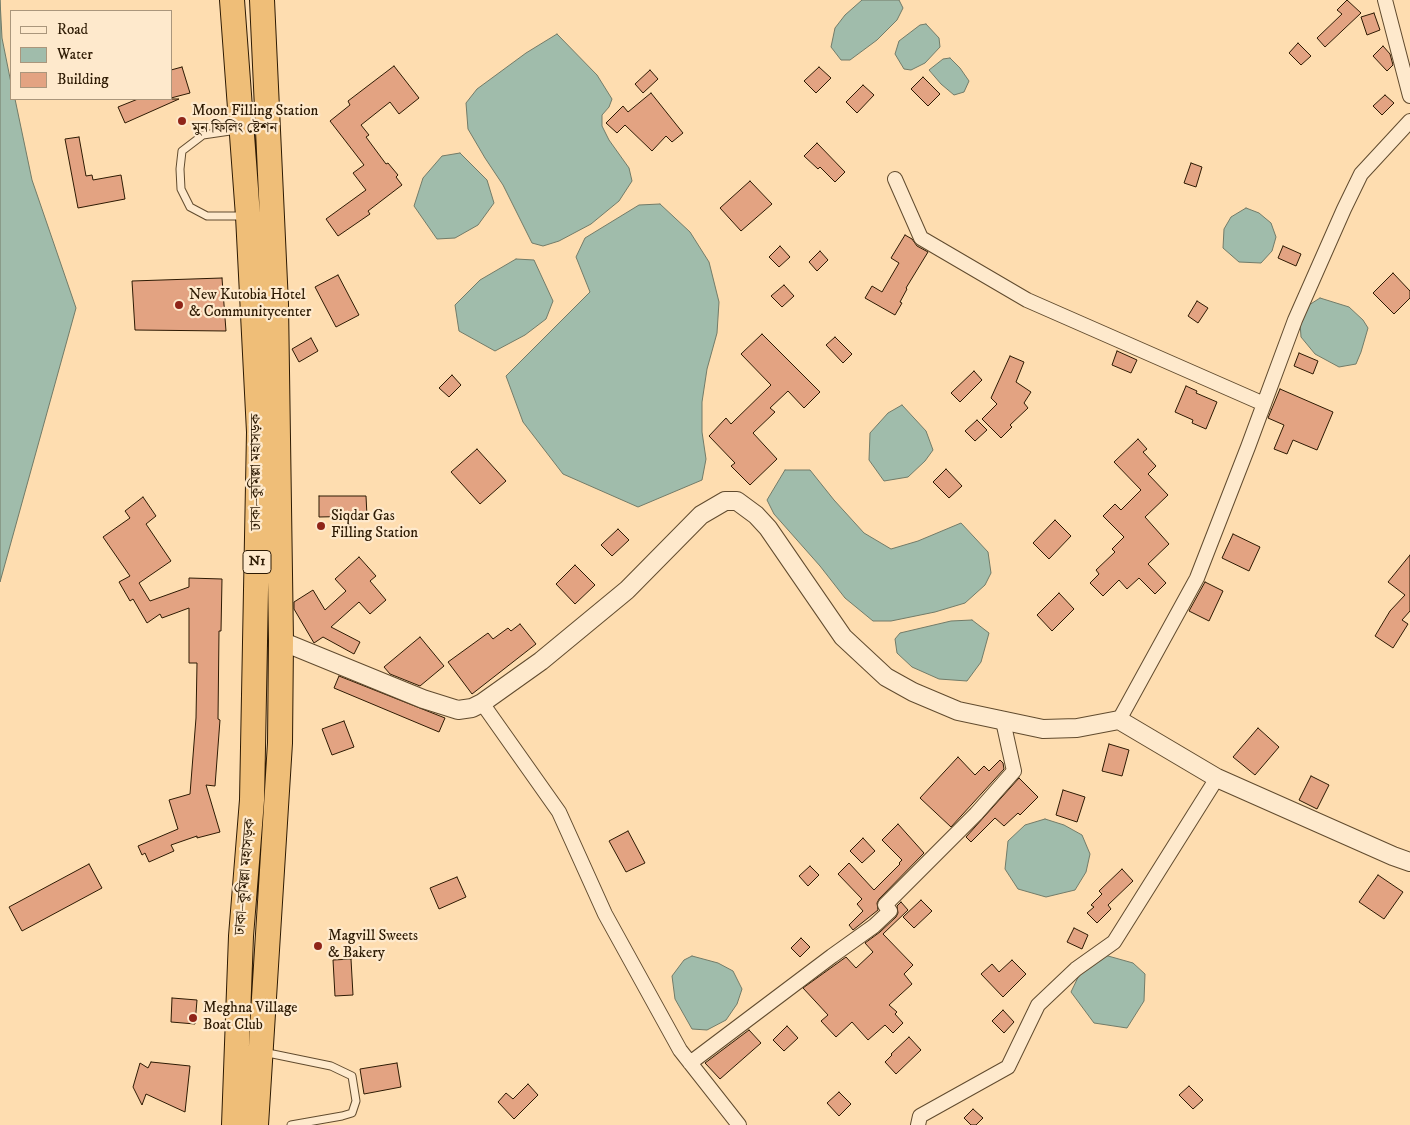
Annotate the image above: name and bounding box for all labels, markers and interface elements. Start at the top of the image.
legend [10,10,172,100]
text: Road [57,20,88,39]
text: Water [57,45,93,64]
text: Building [57,70,109,89]
place label: Moon Filling Station মুন ফিলিং ষ্টেশন [192,103,318,138]
marker: Moon Filling Station মুন ফিলিং ষ্টেশন [176,115,188,127]
place label: New Kutobia Hotel & Communitycenter [189,287,311,322]
marker: New Kutobia Hotel & Communitycenter [173,299,185,311]
street label: ঢাকা–কুমিল্লা মহাসড়ক [248,414,266,530]
place label: Siqdar Gas Filling Station [331,508,418,543]
marker: Siqdar Gas Filling Station [315,520,327,532]
road number: N1 [243,550,271,574]
street label: ঢাকা–কুমিল্লা মহাসড়ক [232,818,260,936]
place label: Magvill Sweets & Bakery [328,928,418,963]
marker: Magvill Sweets & Bakery [312,940,324,952]
place label: Meghna Village Boat Club [203,1000,297,1035]
marker: Meghna Village Boat Club [187,1012,199,1024]

